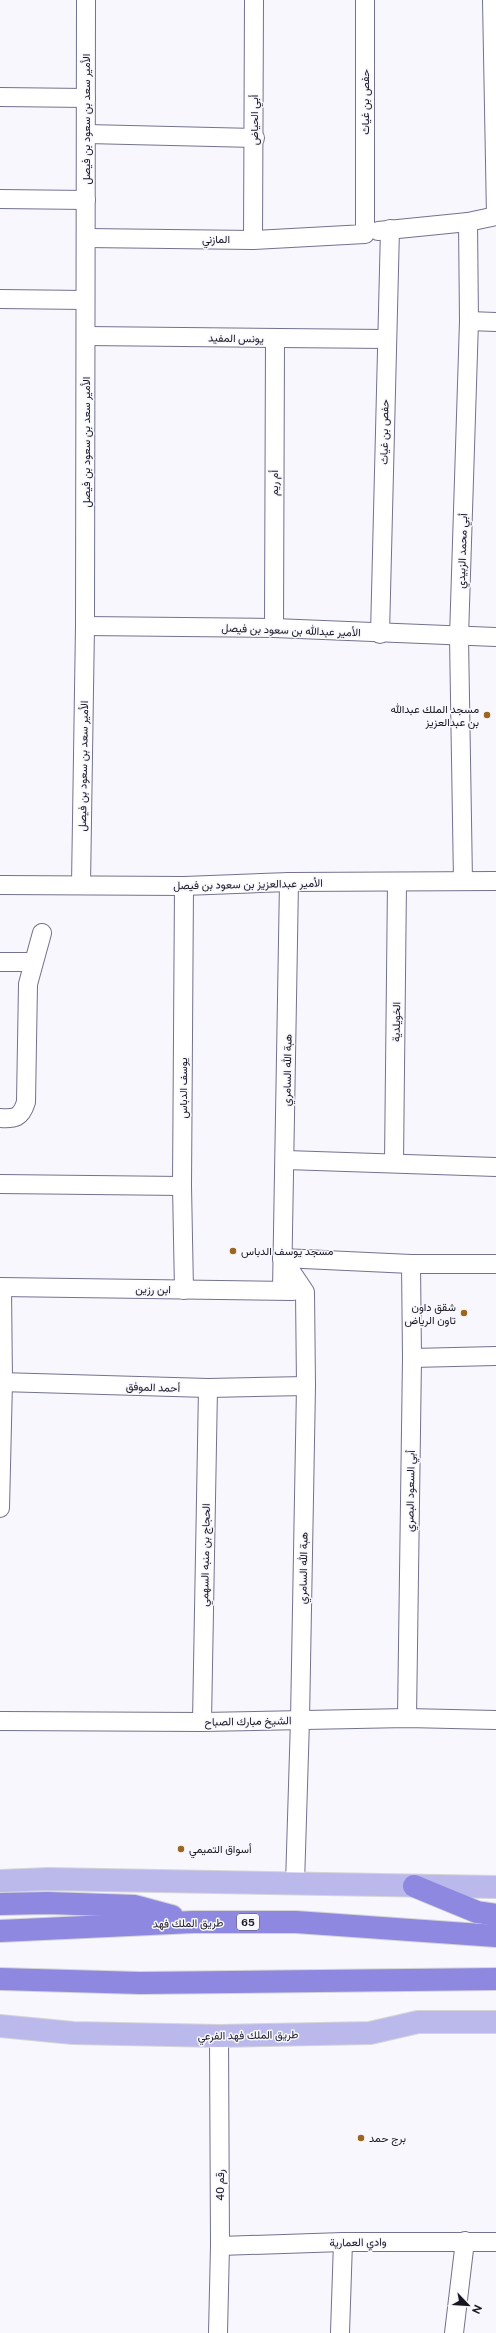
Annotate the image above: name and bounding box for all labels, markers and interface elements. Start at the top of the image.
street label: الأمير سعد بن سعود بن فيصل [80,54,93,184]
street label: حفص بن غياث [359,69,372,135]
street label: أبي الحياض [248,94,264,145]
street label: المازني [202,233,230,249]
street label: يونس المفيد [208,332,264,345]
street label: الأمير سعد بن سعود بن فيصل [80,377,93,507]
street label: حفص بن غياث [377,399,392,465]
street label: أم ريم [268,470,282,496]
street label: أبي محمد الزبيدي [455,513,473,589]
street label: الأمير عبدالله بن سعود بن فيصل [221,622,361,639]
street label: الأمير سعد بن سعود بن فيصل [76,701,91,832]
place label: مسجد الملك عبدالله بن عبدالعزيز [390,703,479,729]
marker: مسجد الملك عبدالله بن عبدالعزيز [482,710,492,720]
street label: الأمير عبدالعزيز بن سعود بن فيصل [173,877,323,892]
street label: الخويلدية [390,1002,403,1042]
street label: هبة الله السامري [280,1033,298,1106]
street label: يوسف الدباس [177,1057,190,1119]
place label: مسجد يوسف الدباس [241,1245,333,1258]
marker: مسجد يوسف الدباس [228,1246,238,1256]
street label: ابن رزين [135,1283,171,1296]
place label: شقق داون تاون الرياض [404,1301,456,1327]
marker: شقق داون تاون الرياض [459,1308,469,1318]
street label: أحمد الموفق [126,1380,181,1395]
street label: أبي السعود البصري [403,1450,421,1532]
street label: الحجاج بن منبه السهمي [198,1503,216,1607]
street label: هبة الله السامري [296,1531,314,1604]
street label: الشيخ مبارك الصباح [204,1714,292,1730]
place label: أسواق التميمي [189,1843,252,1859]
marker: أسواق التميمي [176,1844,186,1854]
road number: 65 [237,1914,259,1930]
street label: طريق الملك فهد [153,1916,223,1931]
street label: طريق الملك فهد الفرعي [198,2028,299,2046]
place label: برج حمد [369,2132,406,2146]
marker: برج حمد [356,2133,366,2143]
street label: رقم 40 [214,2169,228,2201]
street label: وادي العمارية [329,2235,387,2252]
north arrow [448,2285,488,2325]
text: N [470,2303,484,2316]

